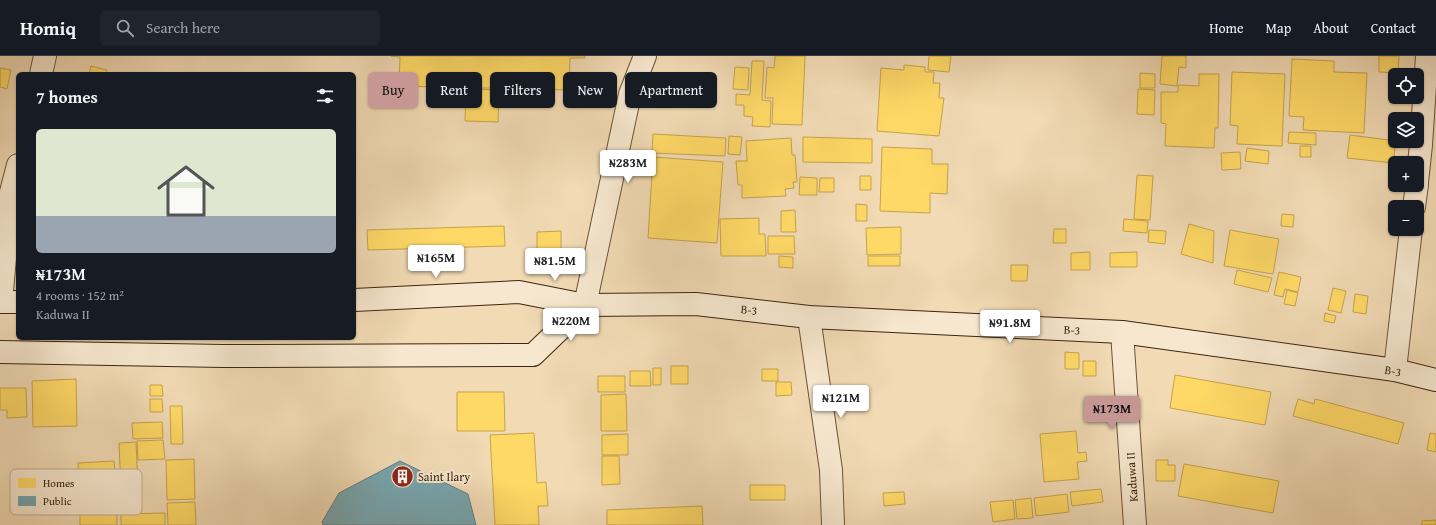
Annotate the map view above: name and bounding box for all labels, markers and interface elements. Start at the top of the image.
search box [100,10,380,46]
text: Homiq [20,14,76,42]
icon: search [114,17,136,39]
text: Search here [146,17,220,38]
text: Home [1209,18,1244,38]
text: Map [1266,18,1291,38]
text: About [1313,18,1349,38]
text: Contact [1371,18,1416,38]
map controls [1388,68,1424,236]
button: locate [1388,68,1424,104]
chip: Buy [368,72,418,108]
chip: Rent [426,72,482,108]
chip: Filters [490,72,555,108]
chip: New [563,72,617,108]
chip: Apartment [625,72,717,108]
text: 7 homes [36,84,98,109]
icon: filters [314,85,336,107]
button: layers [1388,112,1424,148]
pin: ₦283M [600,150,656,184]
text: ₦283M [609,153,647,172]
icon: home [150,155,222,227]
button: + [1388,156,1424,192]
button: − [1388,200,1424,236]
pin: ₦165M [408,245,464,279]
text: ₦165M [417,248,455,267]
pin: ₦81.5M [522,248,588,282]
text: ₦81.5M [534,251,576,270]
text: ₦173M [36,261,86,286]
text: 4 rooms · 152 m² [36,286,124,305]
street label: B-3 [740,300,759,319]
text: Kaduwa II [36,305,90,324]
pin: ₦220M [543,308,599,342]
pin: ₦91.8M [977,310,1043,344]
text: ₦220M [552,311,590,330]
text: ₦91.8M [989,313,1031,332]
street label: B-3 [1063,321,1081,338]
street label: B-3 [1383,361,1403,380]
pin: ₦121M [813,385,869,419]
text: ₦121M [822,388,860,407]
pin: ₦173M [1084,396,1140,430]
text: ₦173M [1093,399,1131,418]
street label: Kaduwa II [1121,451,1142,502]
building icon: Saint Ilary [389,464,415,490]
place label: Saint Ilary [418,468,470,485]
legend [10,469,142,515]
text: Homes [43,475,74,491]
text: Public [43,493,72,509]

